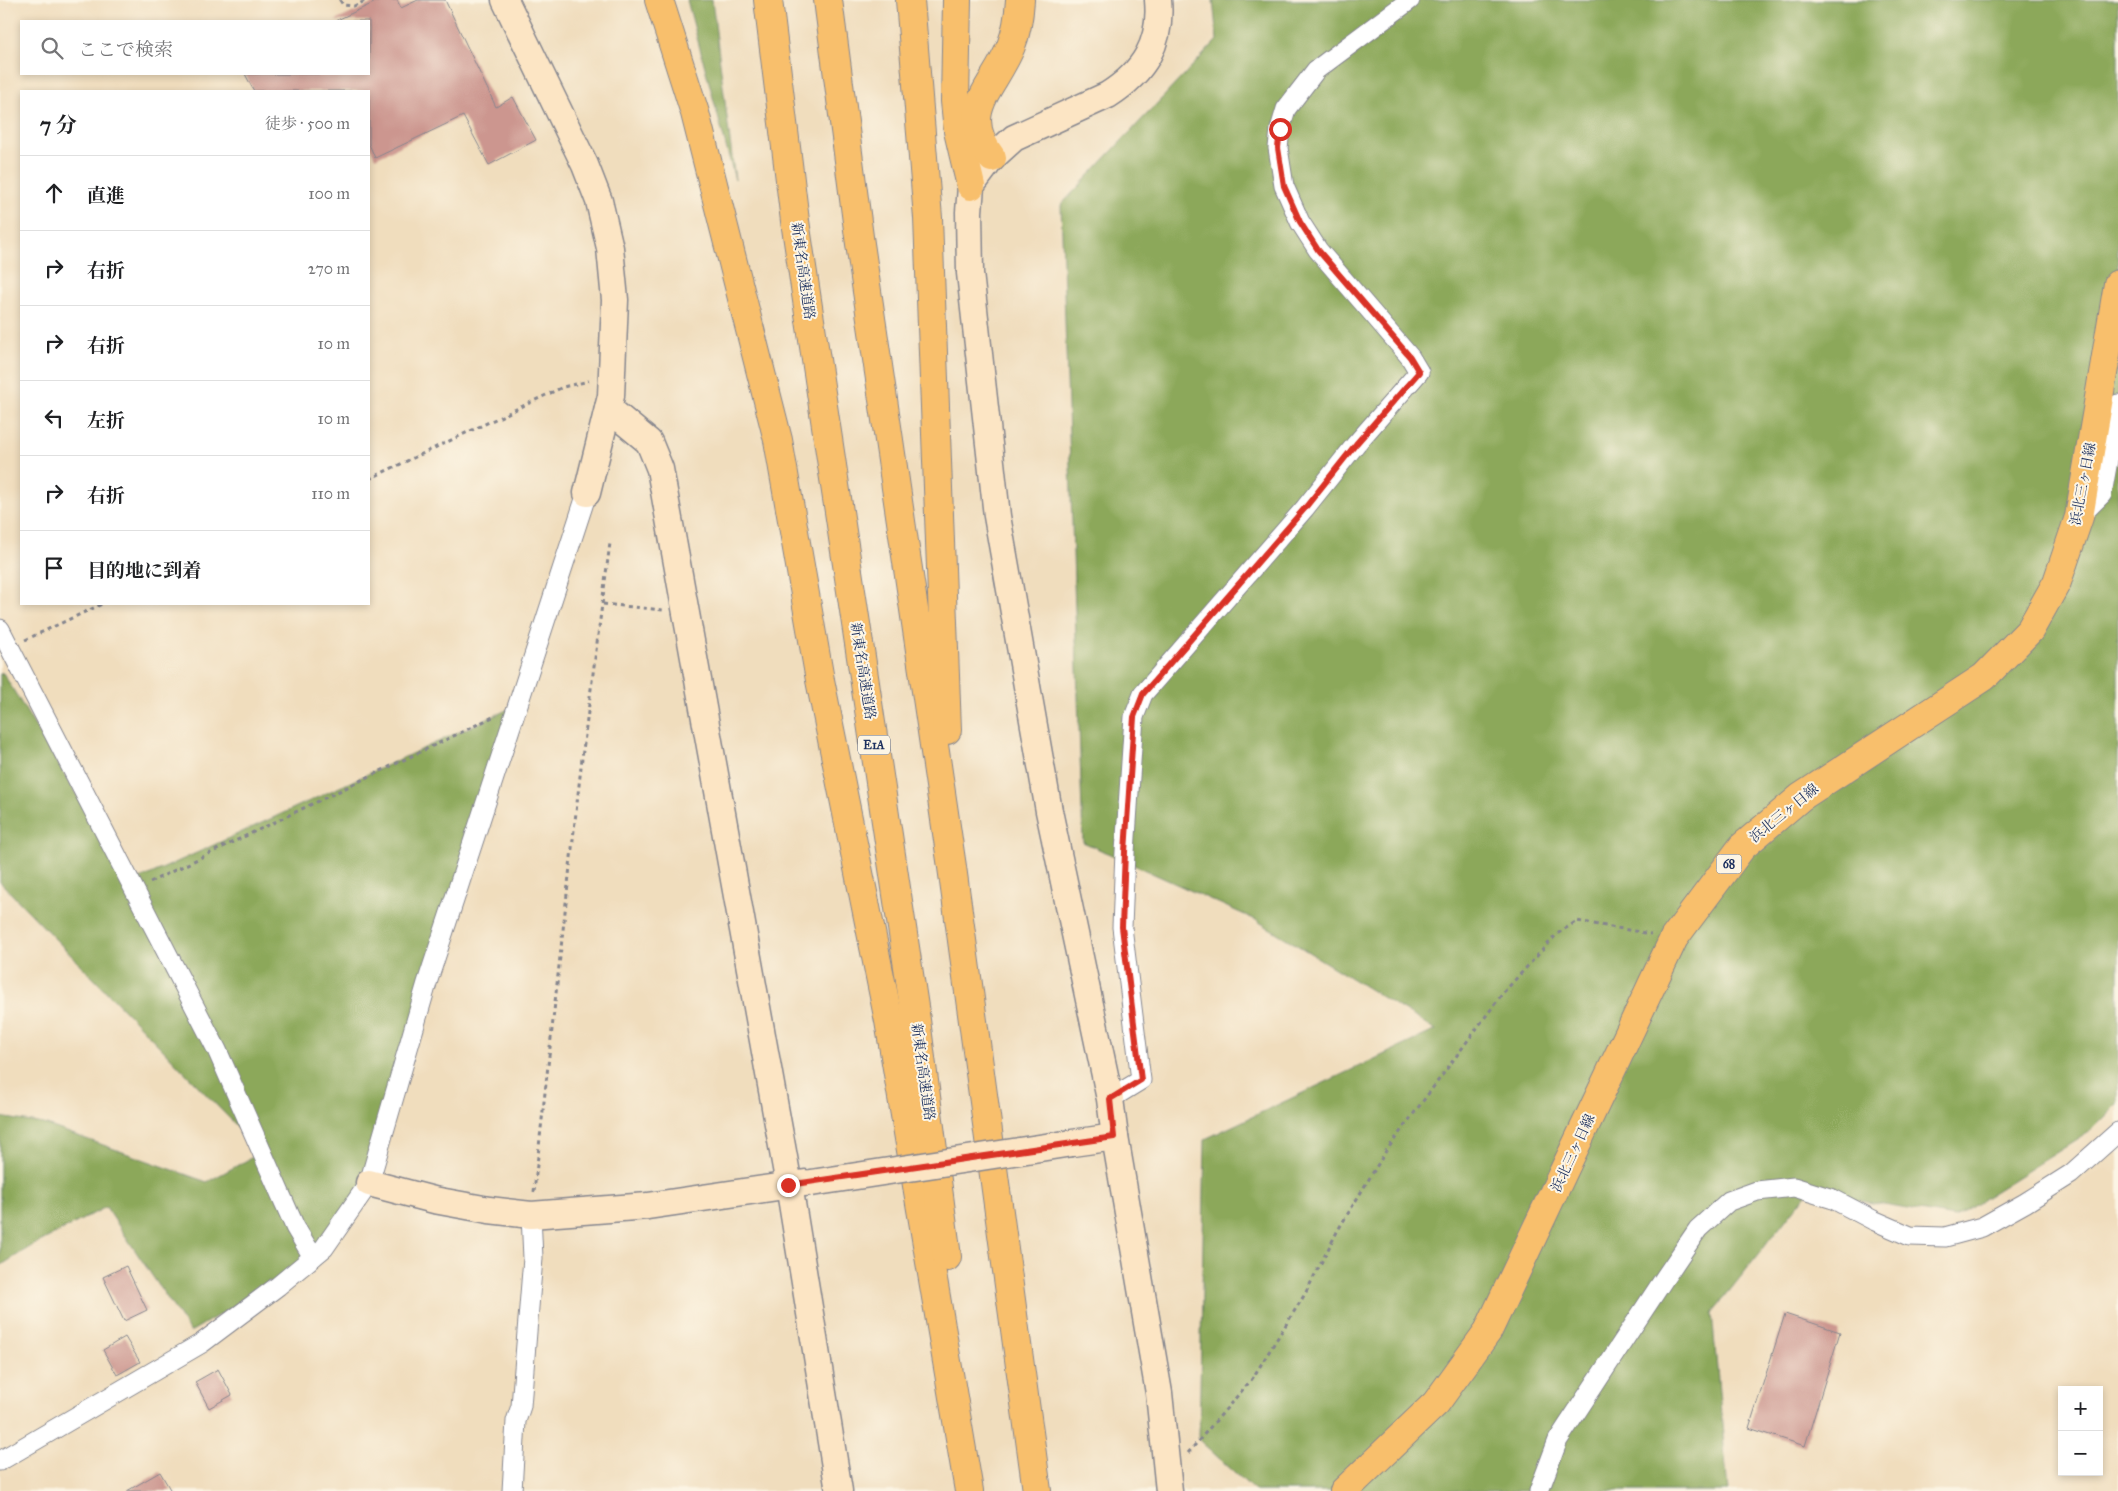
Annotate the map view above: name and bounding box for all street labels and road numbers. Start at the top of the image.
street label: 新東名高速道路 [788,221,818,321]
street label: 浜北三ヶ日線 [2067,441,2099,527]
street label: 新東名高速道路 [847,621,879,721]
road number: E1A [858,736,890,754]
street label: 浜北三ヶ日線 [1746,780,1822,846]
road number: 68 [1716,854,1742,874]
street label: 新東名高速道路 [908,1022,938,1122]
street label: 浜北三ヶ日線 [1548,1111,1598,1195]

